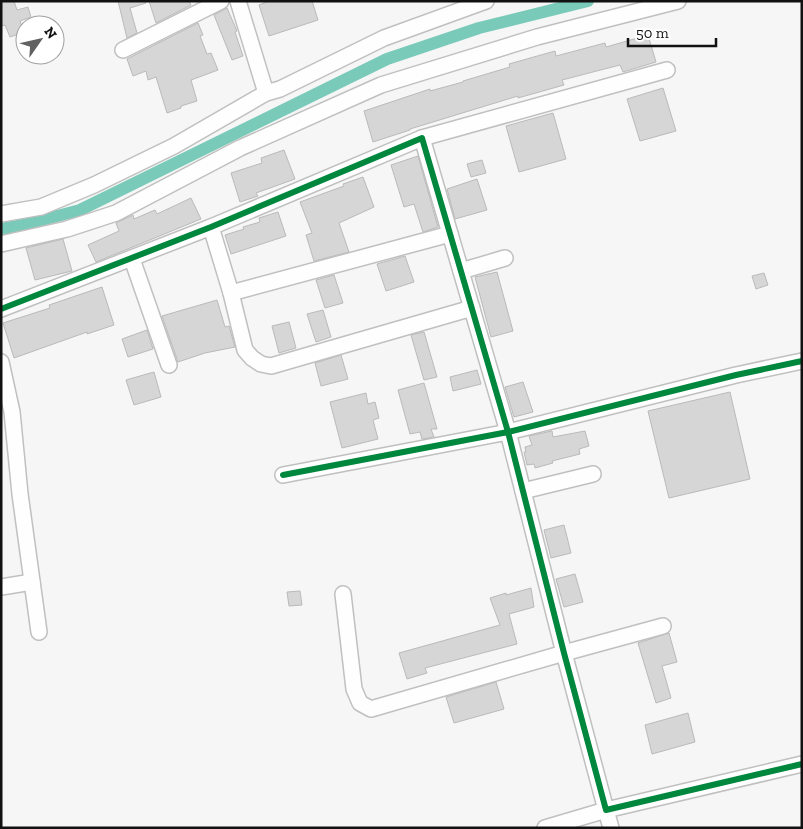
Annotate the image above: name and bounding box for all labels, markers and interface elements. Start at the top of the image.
north arrow [15,15,65,65]
scale bar [628,15,716,47]
text: N [40,24,61,42]
text: 50 m [636,24,669,42]

